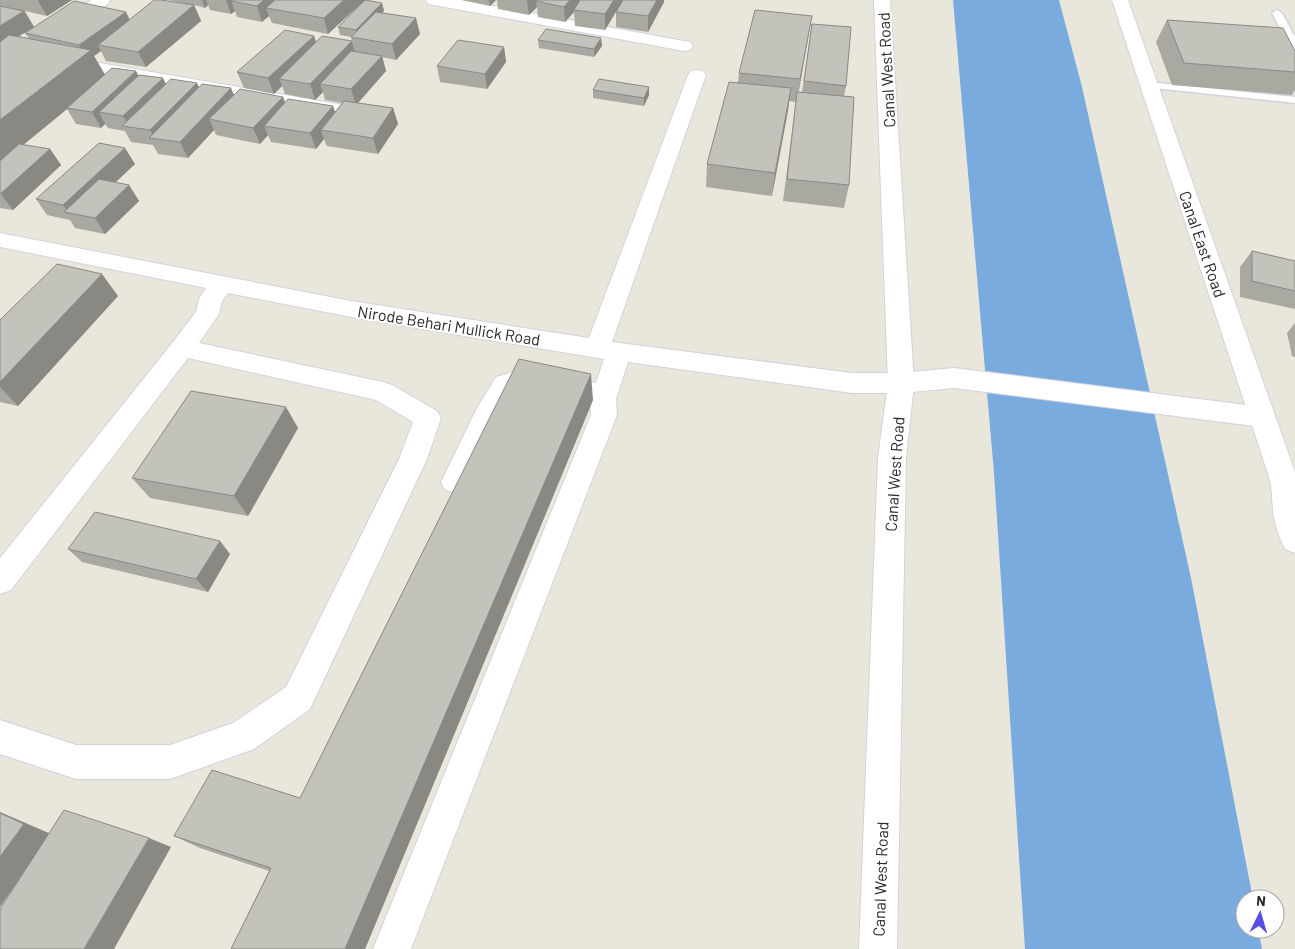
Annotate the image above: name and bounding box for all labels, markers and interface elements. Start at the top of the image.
street label: Canal West Road [873,12,899,128]
street label: Canal East Road [1176,188,1230,300]
street label: Nirode Behari Mullick Road [356,301,542,349]
street label: Canal West Road [881,416,907,532]
street label: Canal West Road [868,821,892,937]
north arrow [1235,889,1285,939]
text: N [1256,892,1267,909]

